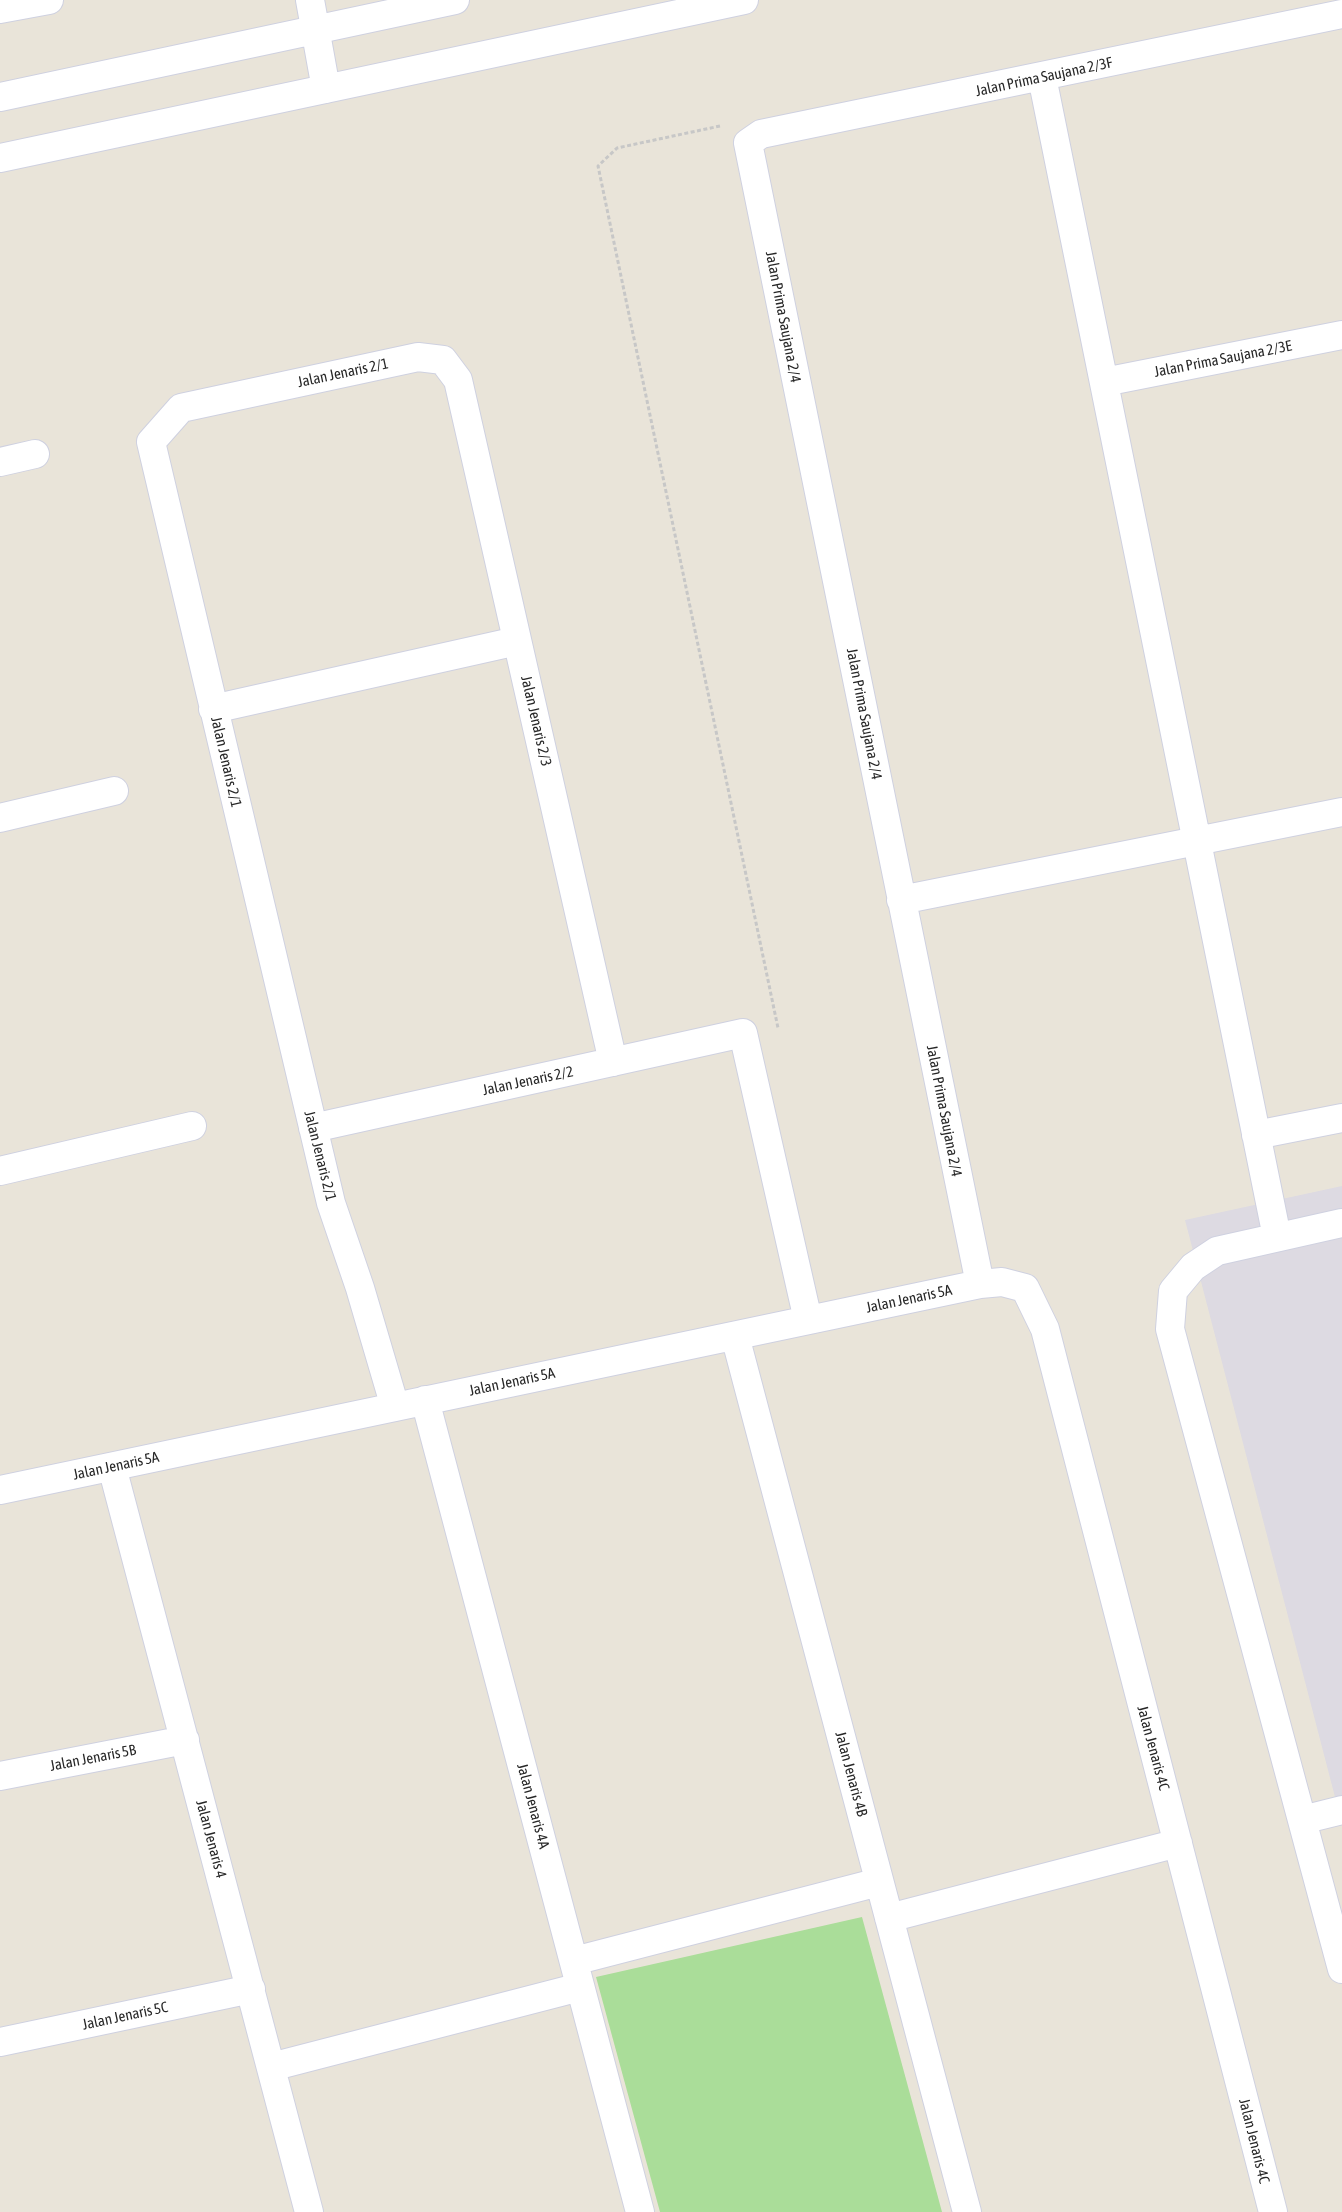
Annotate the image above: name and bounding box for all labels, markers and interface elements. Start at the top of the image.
street label: Jalan Prima Saujana 2/3F [974,54,1114,100]
street label: Jalan Prima Saujana 2/4 [761,250,805,384]
street label: Jalan Prima Saujana 2/3E [1153,337,1293,381]
street label: Jalan Jenaris 2/1 [296,355,390,391]
street label: Jalan Prima Saujana 2/4 [842,647,886,781]
street label: Jalan Jenaris 2/3 [517,674,555,768]
street label: Jalan Jenaris 2/1 [207,715,245,809]
street label: Jalan Prima Saujana 2/4 [922,1044,966,1178]
street label: Jalan Jenaris 2/2 [481,1063,575,1099]
street label: Jalan Jenaris 2/1 [300,1109,340,1203]
street label: Jalan Jenaris 5A [864,1281,954,1317]
street label: Jalan Jenaris 5A [467,1364,557,1400]
street label: Jalan Jenaris 5A [71,1448,161,1484]
street label: Jalan Jenaris 4C [1133,1704,1173,1792]
street label: Jalan Jenaris 4B [831,1730,871,1818]
street label: Jalan Jenaris 5B [48,1741,138,1775]
street label: Jalan Jenaris 4A [513,1761,553,1851]
street label: Jalan Jenaris 4 [192,1798,230,1880]
street label: Jalan Jenaris 5C [81,1998,169,2034]
street label: Jalan Jenaris 4C [1235,2097,1273,2185]

